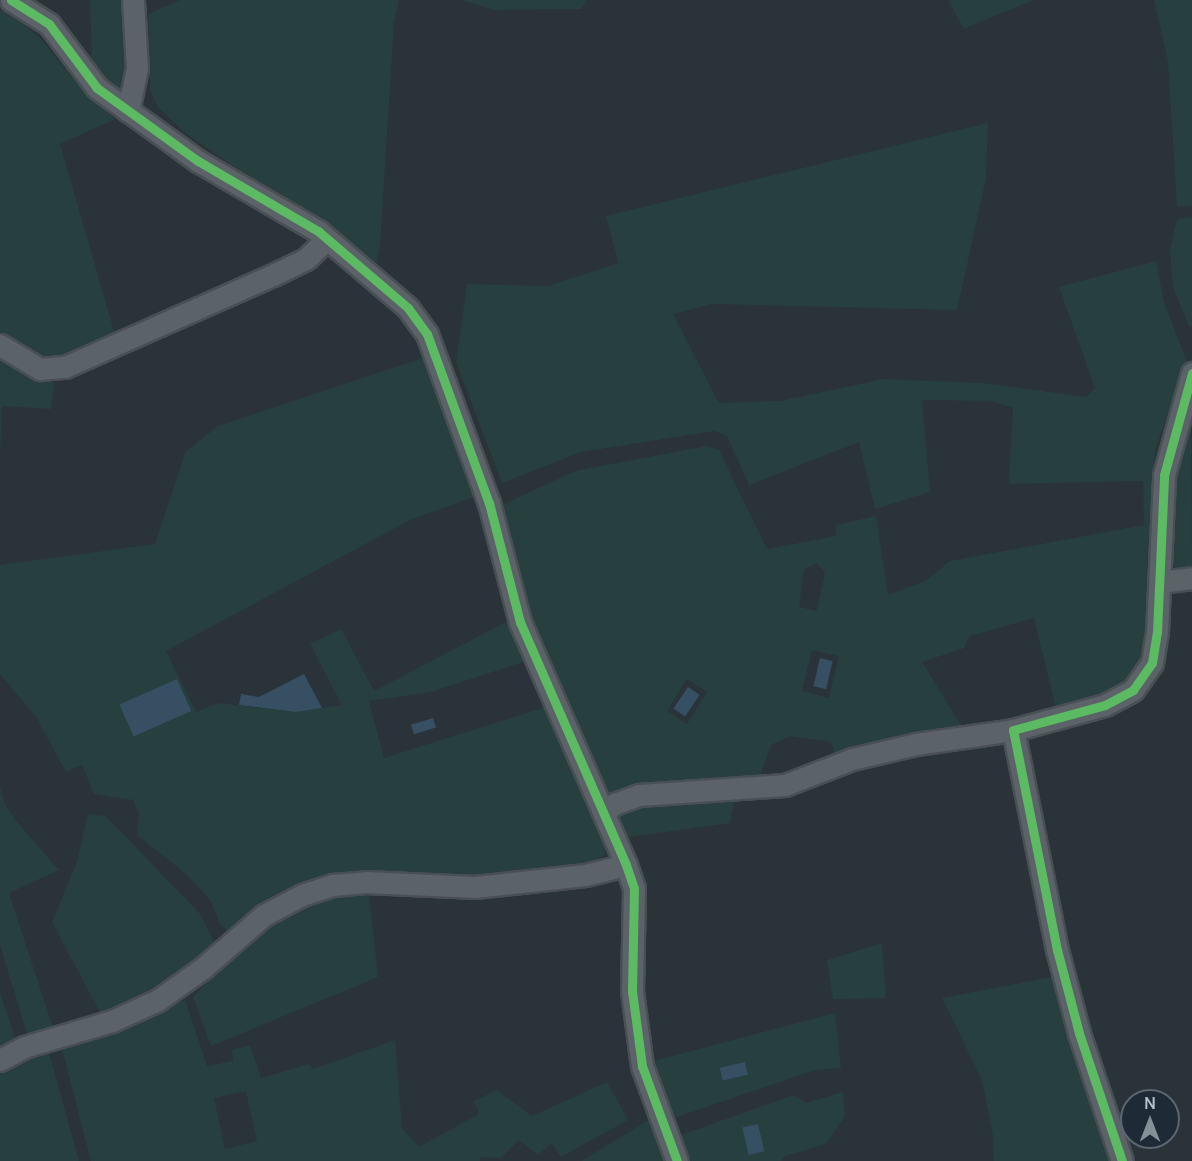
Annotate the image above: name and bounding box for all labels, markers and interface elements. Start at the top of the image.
north arrow [1120,1089,1180,1149]
text: N [1144,1092,1156,1114]

